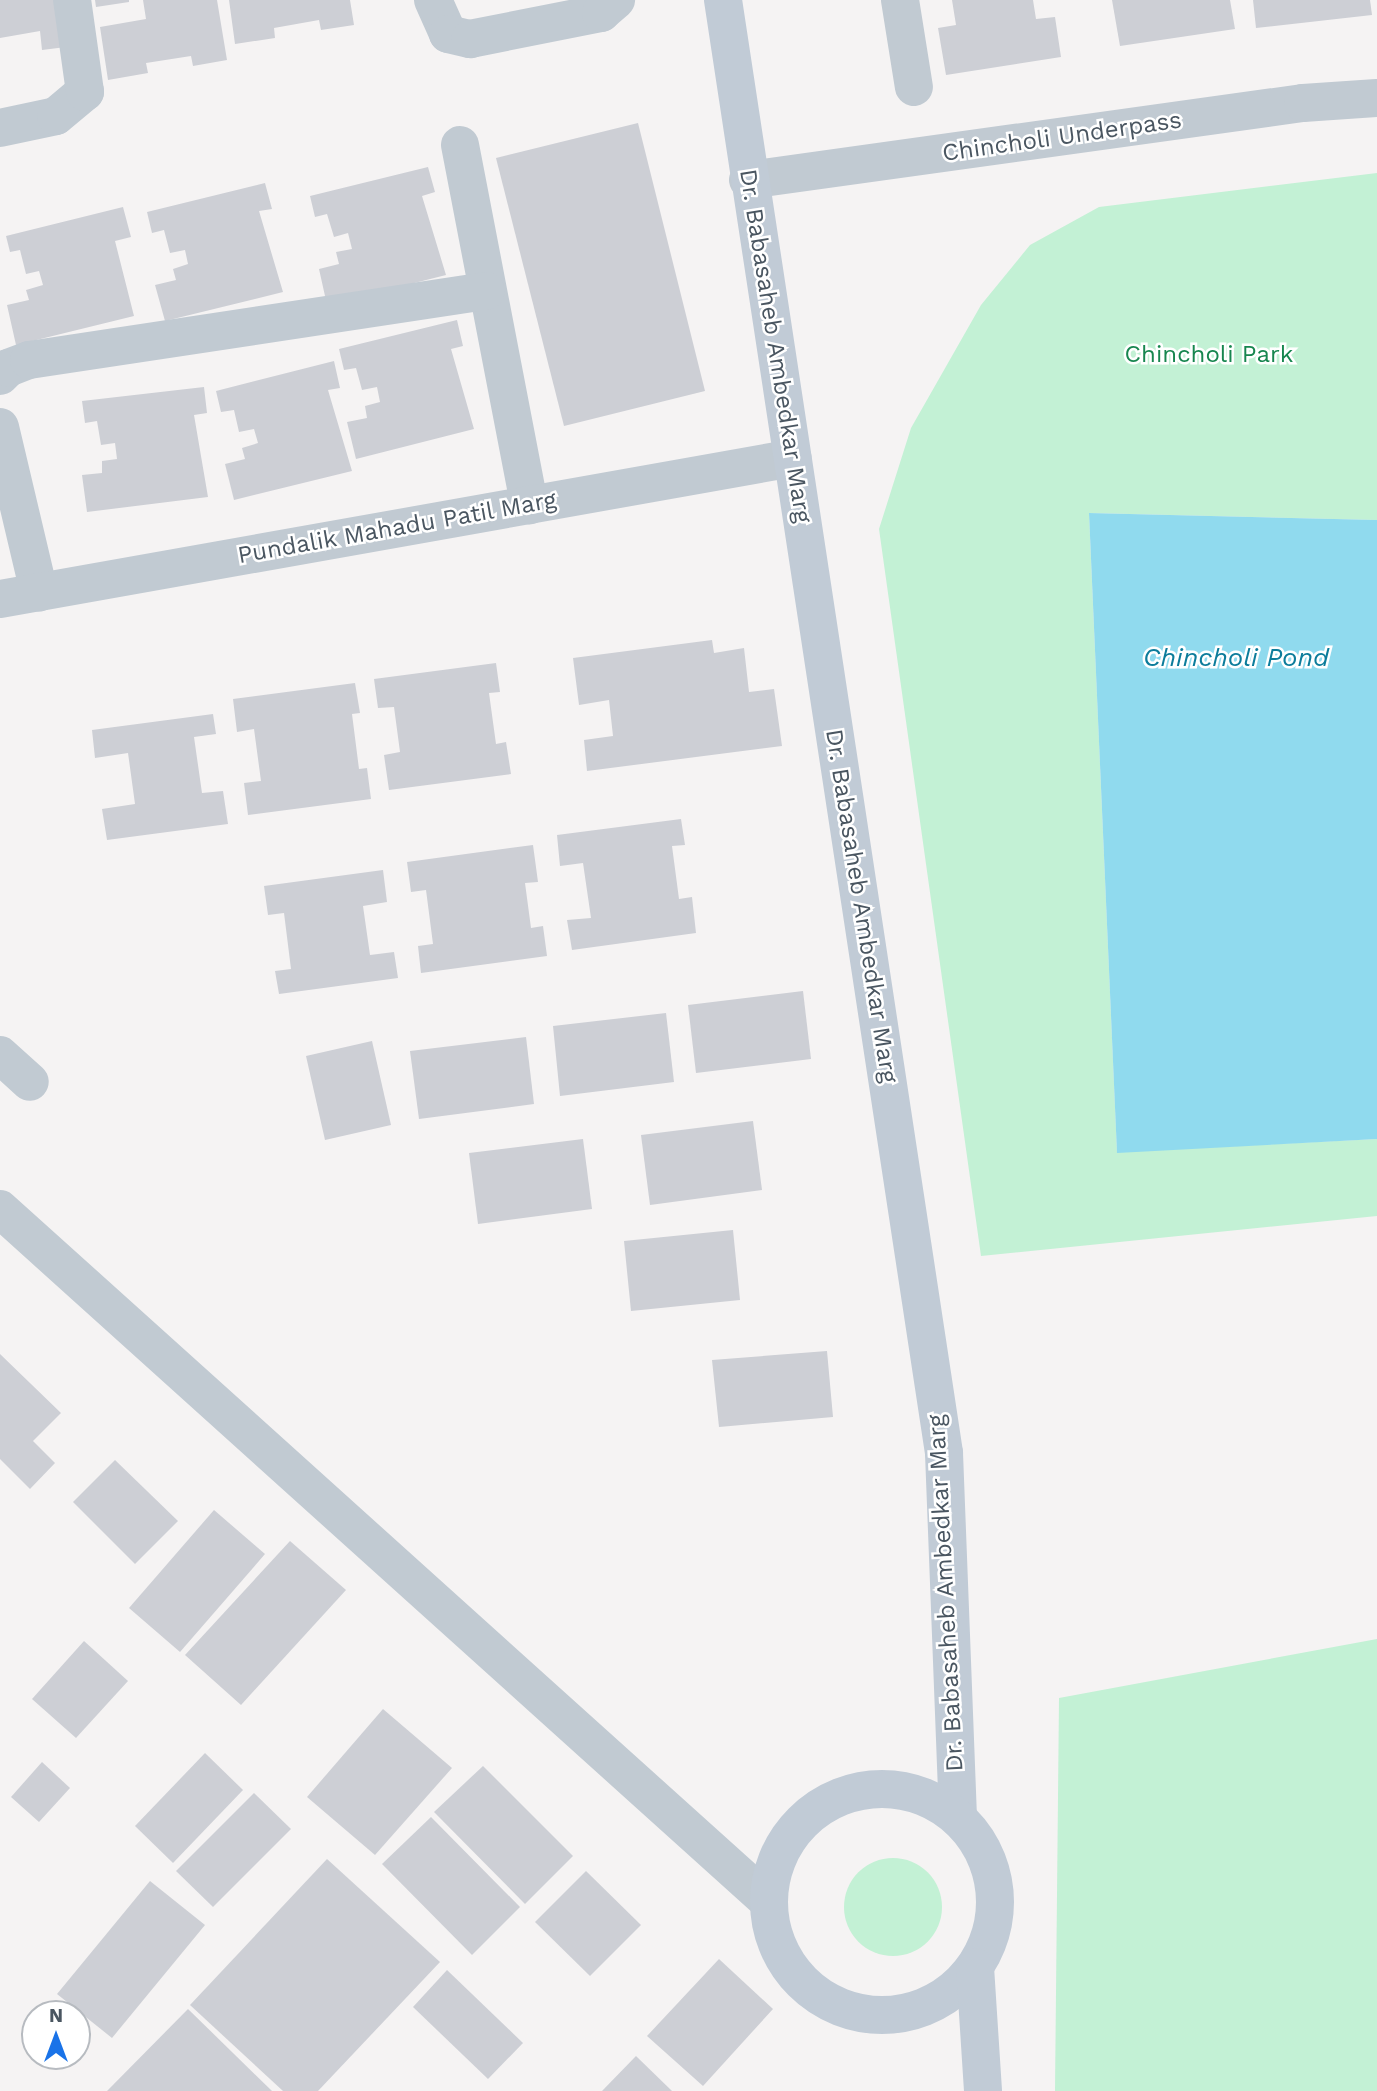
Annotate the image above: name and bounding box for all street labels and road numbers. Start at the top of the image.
street label: Chincholi Underpass [940,106,1184,168]
street label: Dr. Babasaheb Ambedkar Marg [733,166,817,526]
street label: Pundalik Mahadu Patil Marg [235,486,559,570]
street label: Dr. Babasaheb Ambedkar Marg [819,726,903,1086]
street label: Dr. Babasaheb Ambedkar Marg [922,1413,970,1773]

